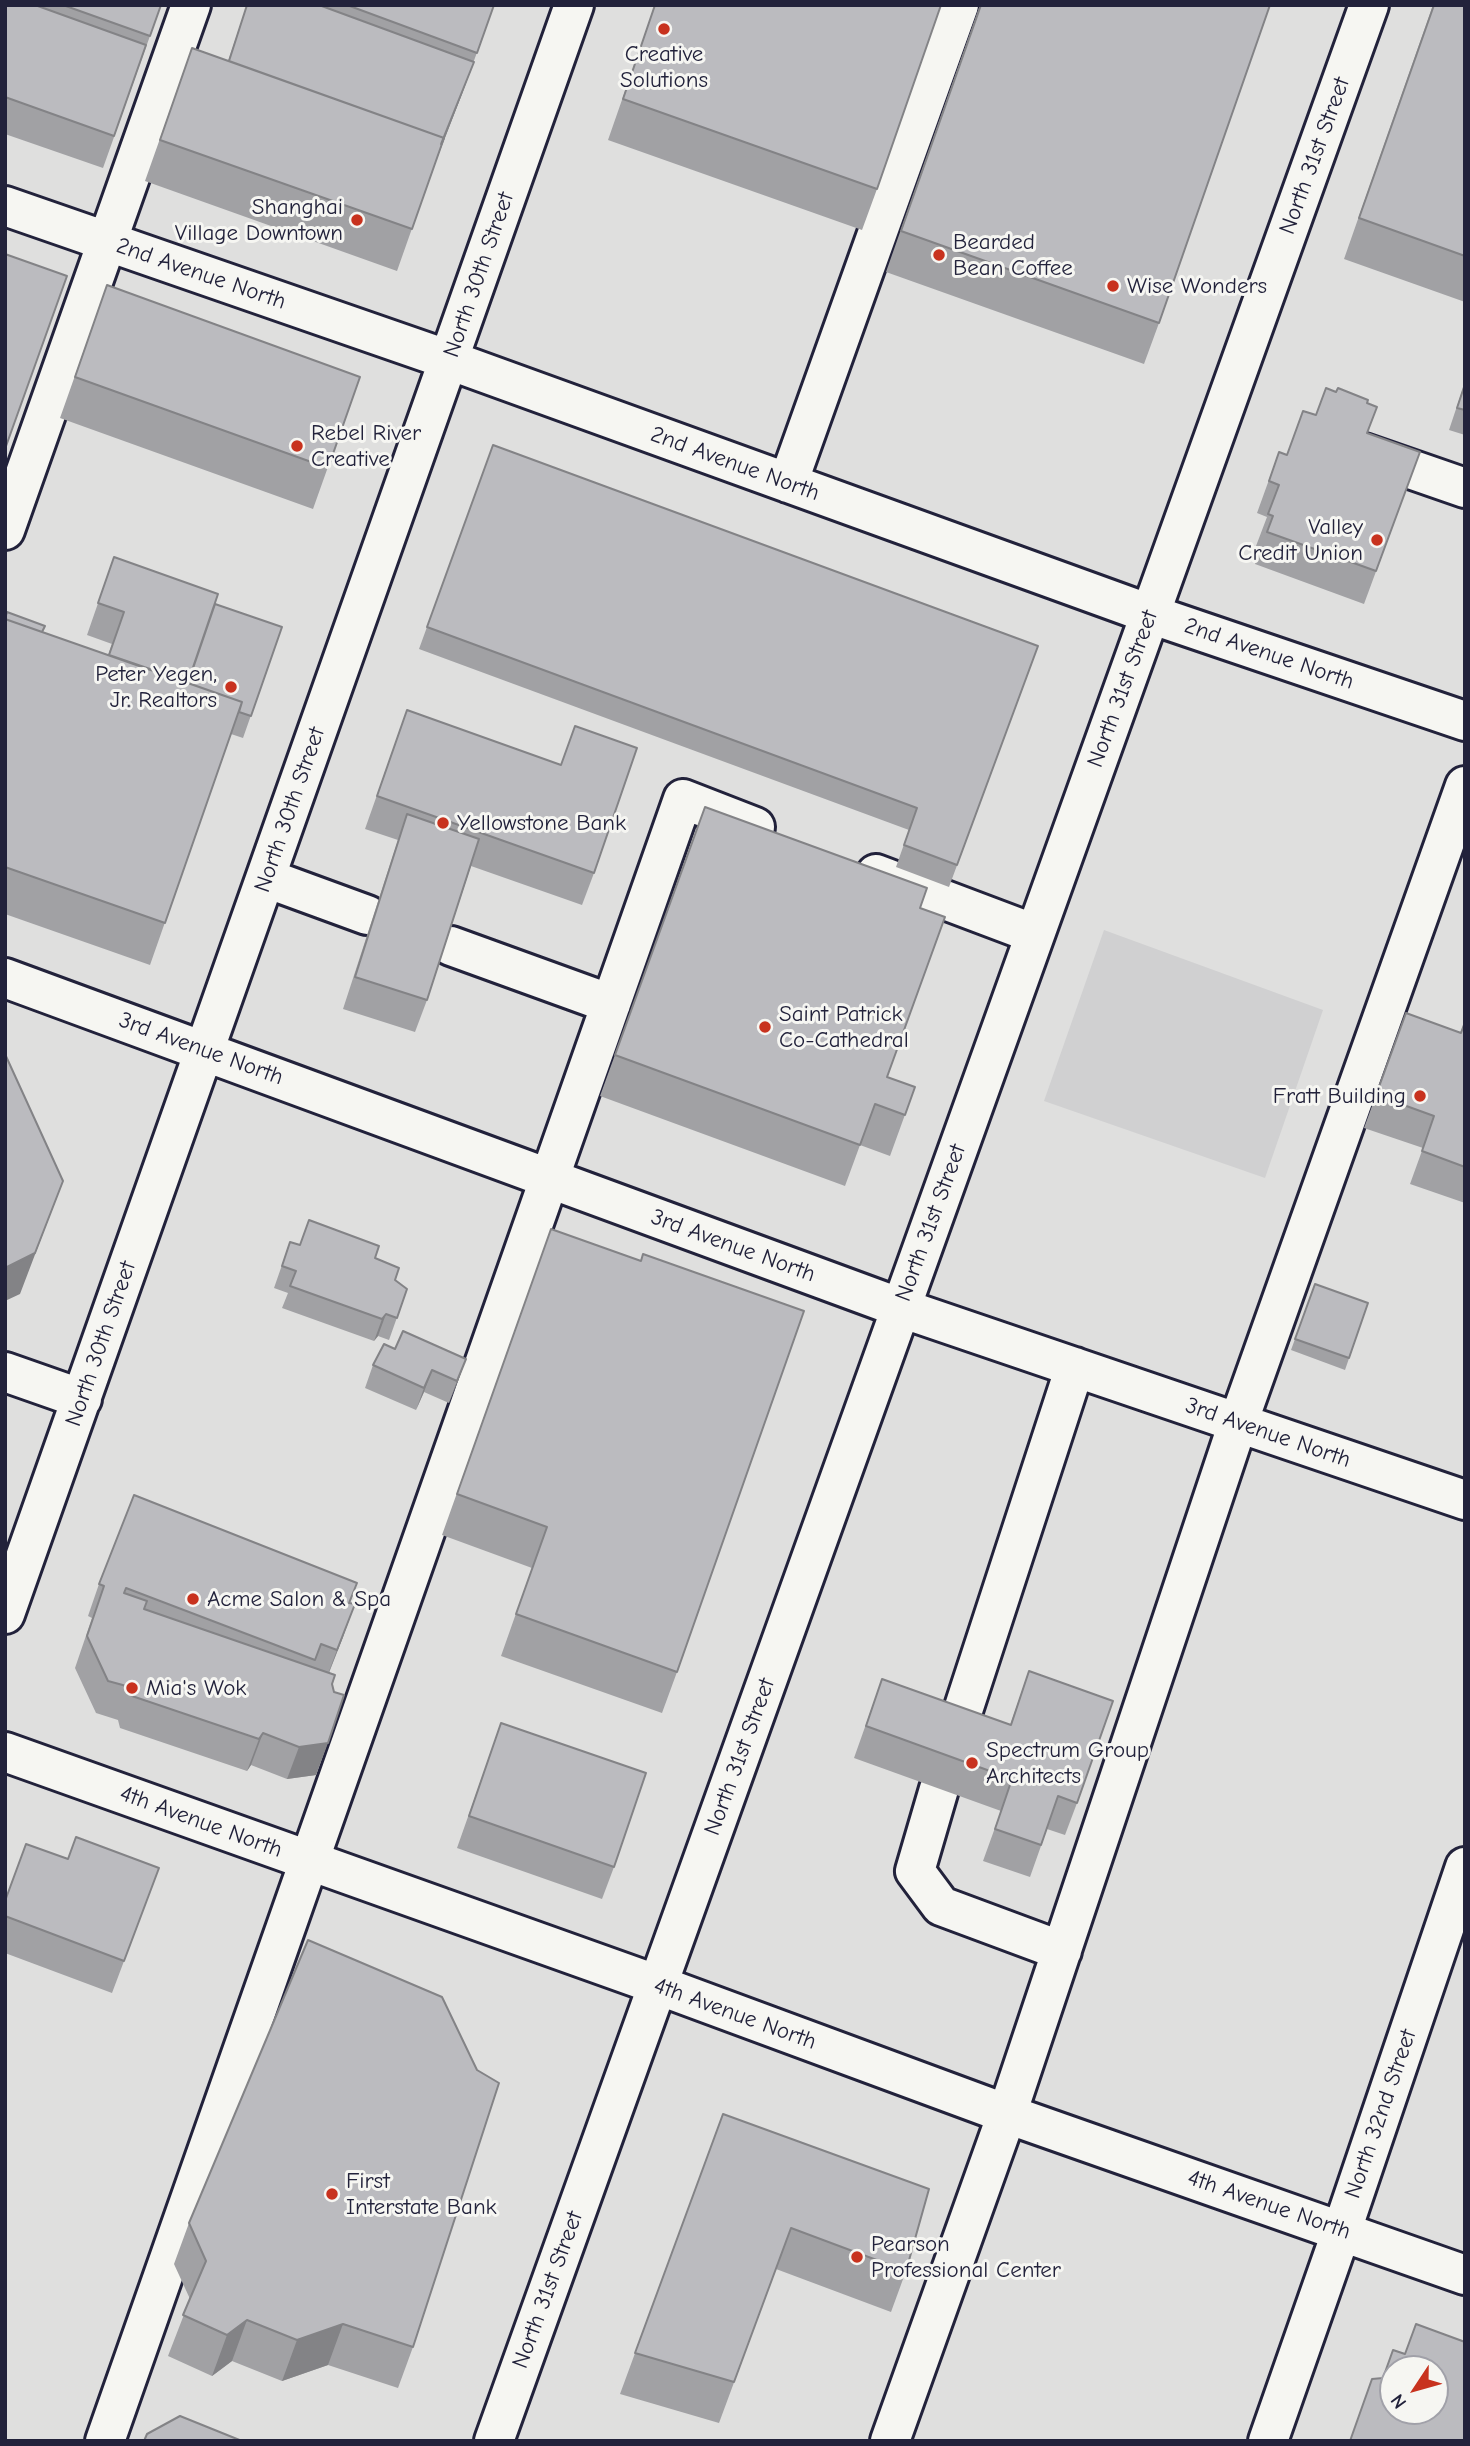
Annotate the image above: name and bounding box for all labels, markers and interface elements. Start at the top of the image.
marker: Creative Solutions [656,21,672,37]
place label: Creative Solutions [620,40,708,94]
street label: North 31st Street [1274,74,1356,238]
street label: North 30th Street [438,189,520,361]
place label: Shanghai Village Downtown [175,193,343,247]
marker: Shanghai Village Downtown [349,212,365,228]
place label: Bearded Bean Coffee [953,228,1073,282]
street label: 2nd Avenue North [113,232,289,316]
marker: Bearded Bean Coffee [931,247,947,263]
place label: Wise Wonders [1127,272,1267,300]
marker: Wise Wonders [1105,278,1121,294]
place label: Rebel River Creative [311,419,421,473]
street label: 2nd Avenue North [647,421,823,507]
marker: Rebel River Creative [289,438,305,454]
place label: Valley Credit Union [1238,513,1363,567]
marker: Valley Credit Union [1369,532,1385,548]
street label: North 31st Street [1082,607,1164,771]
street label: 2nd Avenue North [1181,612,1357,696]
place label: Peter Yegen, Jr. Realtors [95,660,217,714]
marker: Peter Yegen, Jr. Realtors [223,679,239,695]
street label: North 30th Street [249,724,331,896]
place label: Yellowstone Bank [457,809,626,837]
marker: Yellowstone Bank [435,815,451,831]
place label: Saint Patrick Co-Cathedral [779,1000,909,1054]
street label: 3rd Avenue North [115,1006,287,1092]
marker: Saint Patrick Co-Cathedral [757,1019,773,1035]
place label: Fratt Building [1273,1082,1406,1110]
marker: Fratt Building [1412,1088,1428,1104]
street label: North 31st Street [890,1141,972,1305]
street label: 3rd Avenue North [647,1203,819,1289]
street label: North 30th Street [60,1258,142,1430]
street label: 3rd Avenue North [1182,1392,1354,1474]
place label: Acme Salon & Spa [207,1585,391,1613]
marker: Acme Salon & Spa [185,1591,201,1607]
place label: Mia's Wok [146,1674,246,1702]
street label: North 31st Street [699,1675,781,1839]
marker: Mia's Wok [124,1680,140,1696]
place label: Spectrum Group Architects [986,1736,1149,1790]
marker: Spectrum Group Architects [964,1755,980,1771]
street label: 4th Avenue North [116,1780,286,1864]
street label: 4th Avenue North [650,1972,820,2056]
street label: North 32nd Street [1339,2026,1423,2202]
street label: 4th Avenue North [1184,2164,1354,2246]
place label: First Interstate Bank [346,2167,497,2221]
marker: First Interstate Bank [324,2186,340,2202]
street label: North 31st Street [507,2208,589,2372]
place label: Pearson Professional Center [871,2230,1061,2284]
marker: Pearson Professional Center [849,2249,865,2265]
north arrow [1379,2355,1449,2425]
text: N [1386,2390,1411,2413]

